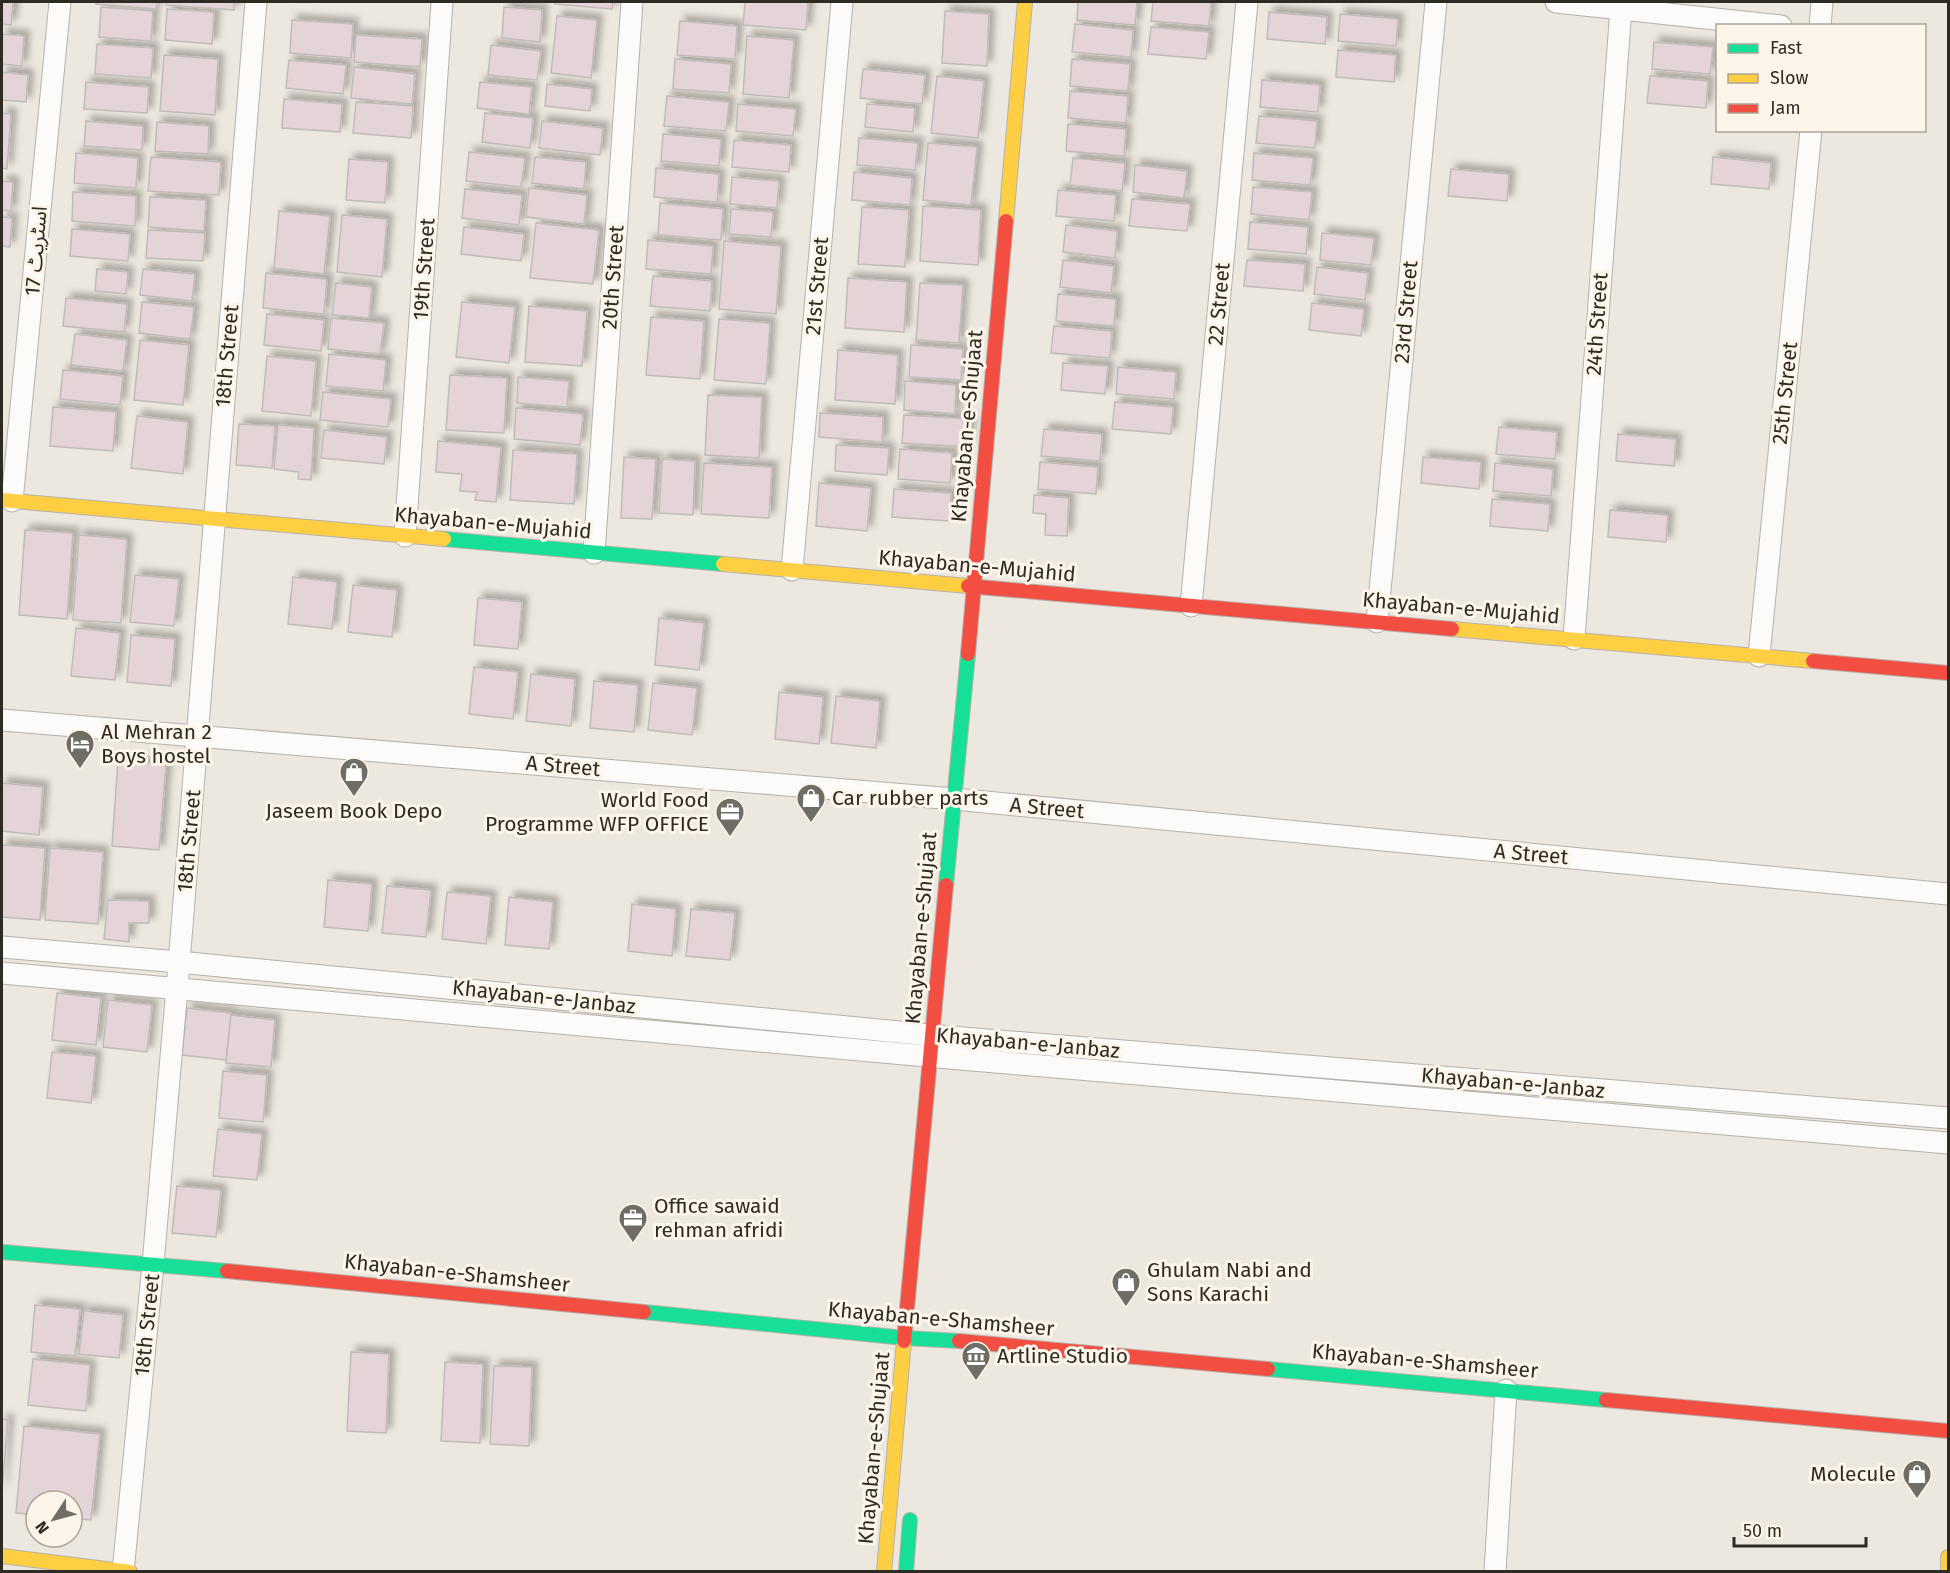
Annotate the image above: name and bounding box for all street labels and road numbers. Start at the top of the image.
street label: اسٹریٹ 17 [19,205,53,297]
street label: 19th Street [407,217,441,321]
street label: 20th Street [596,224,630,330]
street label: 21st Street [800,235,834,336]
street label: 23rd Street [1389,259,1423,365]
street label: 22 Street [1202,261,1236,347]
street label: 24th Street [1580,271,1614,376]
street label: 18th Street [210,303,244,408]
street label: Khayaban-e-Shujaat [946,328,988,523]
street label: 25th Street [1767,340,1803,446]
street label: Khayaban-e-Mujahid [393,501,593,545]
street label: Khayaban-e-Mujahid [877,544,1077,588]
street label: Khayaban-e-Mujahid [1361,586,1561,630]
street label: A Street [525,750,602,782]
street label: 18th Street [172,788,206,893]
street label: A Street [1009,792,1086,824]
street label: Khayaban-e-Shujaat [900,830,942,1025]
street label: A Street [1493,838,1570,870]
street label: Khayaban-e-Janbaz [451,974,637,1020]
street label: Khayaban-e-Janbaz [935,1022,1121,1064]
street label: Khayaban-e-Janbaz [1420,1062,1606,1104]
street label: Khayaban-e-Shamsheer [343,1248,571,1298]
street label: 18th Street [129,1272,165,1378]
street label: Khayaban-e-Shamsheer [827,1296,1055,1342]
street label: Khayaban-e-Shamsheer [1311,1338,1539,1384]
street label: Khayaban-e-Shujaat [853,1350,895,1545]

